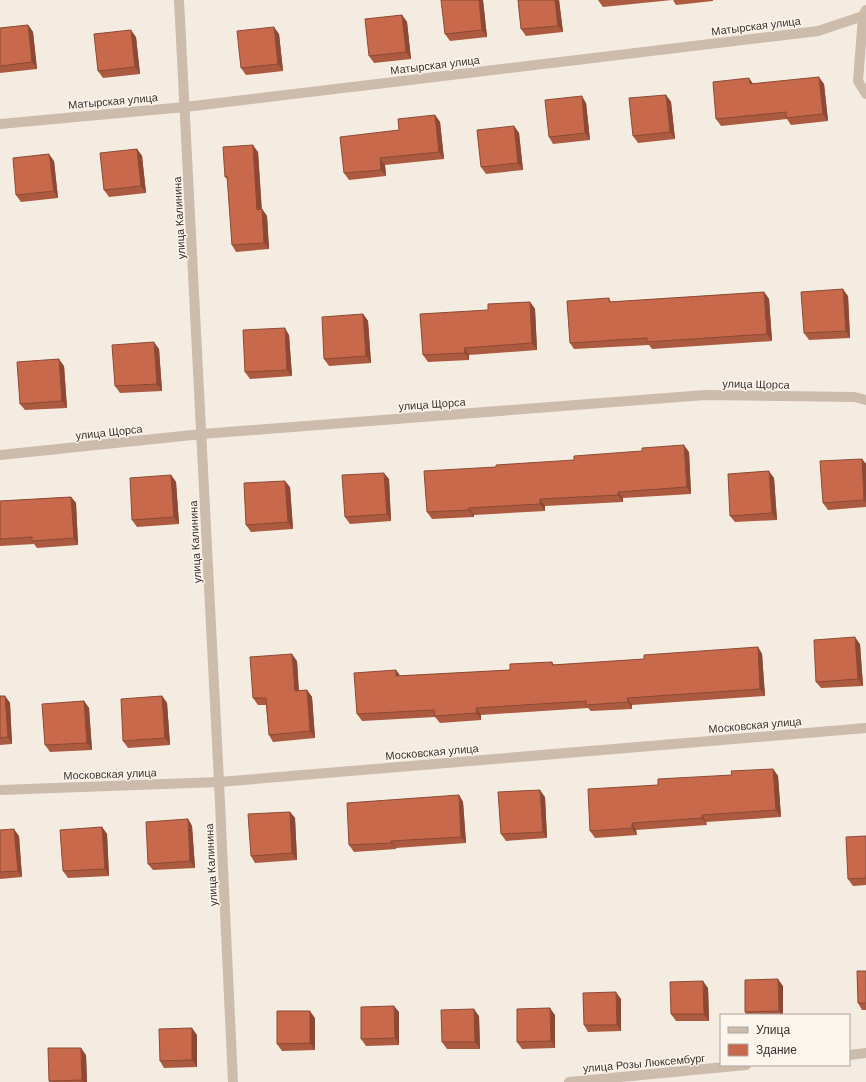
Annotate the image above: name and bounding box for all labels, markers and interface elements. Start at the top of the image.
street label: Матырская улица [710,13,802,38]
street label: Матырская улица [389,52,481,77]
street label: Матырская улица [68,90,159,112]
street label: улица Калинина [170,175,188,260]
street label: улица Щорса [722,376,791,392]
street label: улица Щорса [398,395,467,413]
street label: улица Щорса [75,421,144,442]
street label: улица Калинина [186,499,204,584]
street label: Московская улица [708,714,803,736]
street label: Московская улица [385,741,480,763]
street label: Московская улица [63,765,158,783]
street label: улица Калинина [202,822,220,907]
legend [720,1014,850,1066]
text: Улица [756,1022,790,1038]
text: Здание [756,1042,797,1058]
street label: улица Розы Люксембург [582,1051,706,1075]

